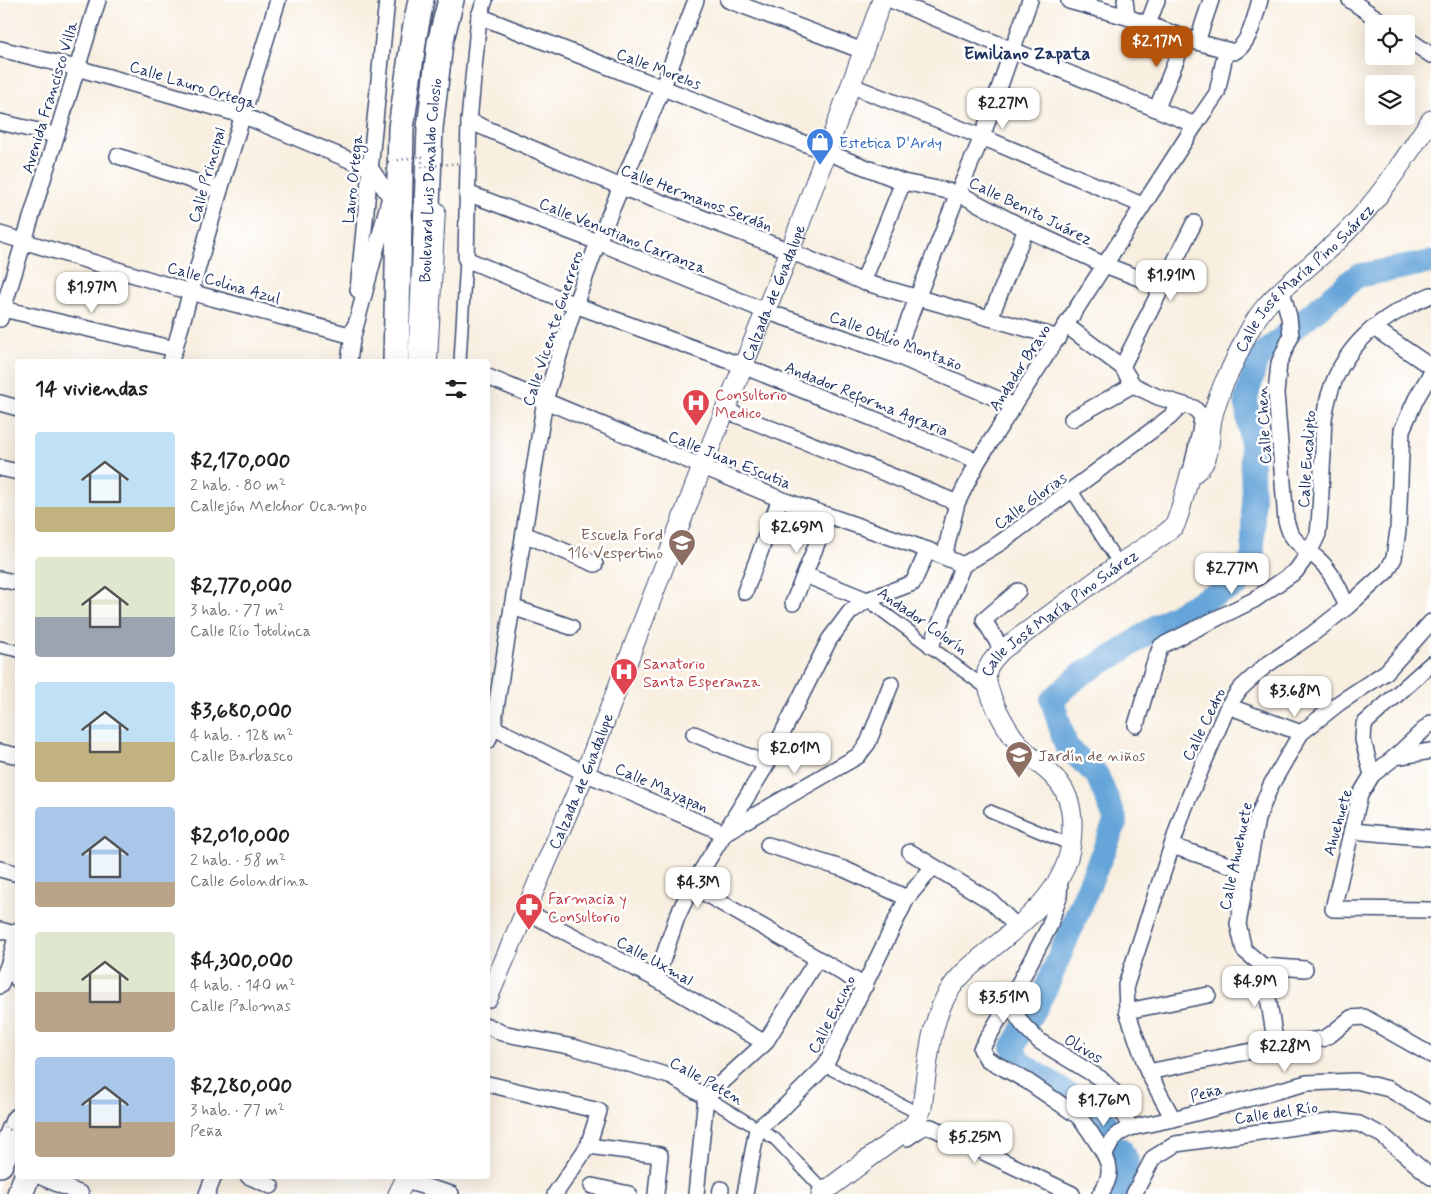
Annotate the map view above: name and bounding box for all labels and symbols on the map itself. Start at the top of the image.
street label: Avenida Francisco Villa [17,18,84,176]
pin: $2.17M [1116,26,1198,68]
district label: Emiliano Zapata [964,42,1091,66]
street label: Calle Morelos [613,44,704,95]
street label: Calle Lauro Ortega [127,56,259,116]
street label: Boulevard Luis Donaldo Colosio [415,77,448,283]
pin: $2.27M [962,88,1044,130]
street label: Calle Principal [184,125,231,225]
shop icon: Estetica D'Ardy [805,127,835,166]
street label: Lauro Ortega [338,133,370,225]
place label: Estetica D'Ardy [839,133,942,154]
street label: Calle Hermanos Serdán [617,160,776,237]
street label: Calle Benito Juárez [965,172,1096,251]
street label: Calle Venustiano Carranza [536,193,710,280]
street label: Calle José María Pino Suárez [1231,200,1379,356]
street label: Calzada de Guadalupe [737,221,811,365]
street label: Calle Vicente Guerrero [518,248,589,409]
street label: Calle Colina Azul [164,257,283,310]
pin: $1.91M [1130,260,1212,302]
pin: $1.97M [51,272,133,314]
street label: Calle Otilio Montaño [826,306,965,376]
street label: Andador Bravo [984,320,1056,415]
street label: Andador Reforma Agraria [781,357,952,444]
place label: Consultorio Medico [715,385,787,424]
street label: Calle Chen [1252,385,1277,465]
hospital icon: Consultorio Medico [681,388,711,427]
street label: Calle Eucalipto [1294,409,1321,509]
street label: Calle Juan Escutia [665,426,794,495]
street label: Calle Glorias [990,468,1072,535]
pin: $2.69M [756,512,838,554]
place label: Escuela Ford 116 Vespertino [567,525,663,564]
school or university icon: Escuela Ford 116 Vespertino [667,528,697,567]
street label: Calle José María Pino Suárez [977,545,1143,679]
pin: $2.77M [1191,552,1273,595]
street label: Andador Colorín [873,582,971,660]
place label: Sanatorio Santa Esperanza [643,654,761,693]
hospital icon: Sanatorio Santa Esperanza [609,657,639,696]
pin: $3.68M [1254,676,1336,718]
street label: Calle Cedro [1178,685,1231,765]
street label: Calzada de Guadalupe [544,710,619,853]
pin: $2.01M [754,732,836,775]
school or university icon: Jardín de niños [1004,740,1034,779]
place label: Jardín de niños [1038,746,1145,767]
street label: Calle Mayapan [611,758,711,818]
street label: Ahuehuete [1319,786,1358,859]
street label: Calle Ahuehuete [1215,800,1258,912]
pin: $4.3M [663,866,733,909]
place label: Farmacia y Consultorio [548,889,627,928]
pharmacy icon: Farmacia y Consultorio [514,892,544,931]
street label: Calle Uxmal [612,932,696,991]
pin: $4.9M [1220,966,1290,1008]
street label: Calle Encino [804,972,861,1058]
pin: $3.51M [963,982,1045,1024]
street label: Olivos [1060,1030,1106,1069]
pin: $2.28M [1244,1030,1326,1073]
street label: Calle Peten [666,1052,747,1110]
street label: Peña [1188,1079,1225,1108]
pin: $1.76M [1063,1084,1145,1127]
street label: Calle del Río [1233,1097,1319,1130]
pin: $5.25M [934,1122,1016,1164]

